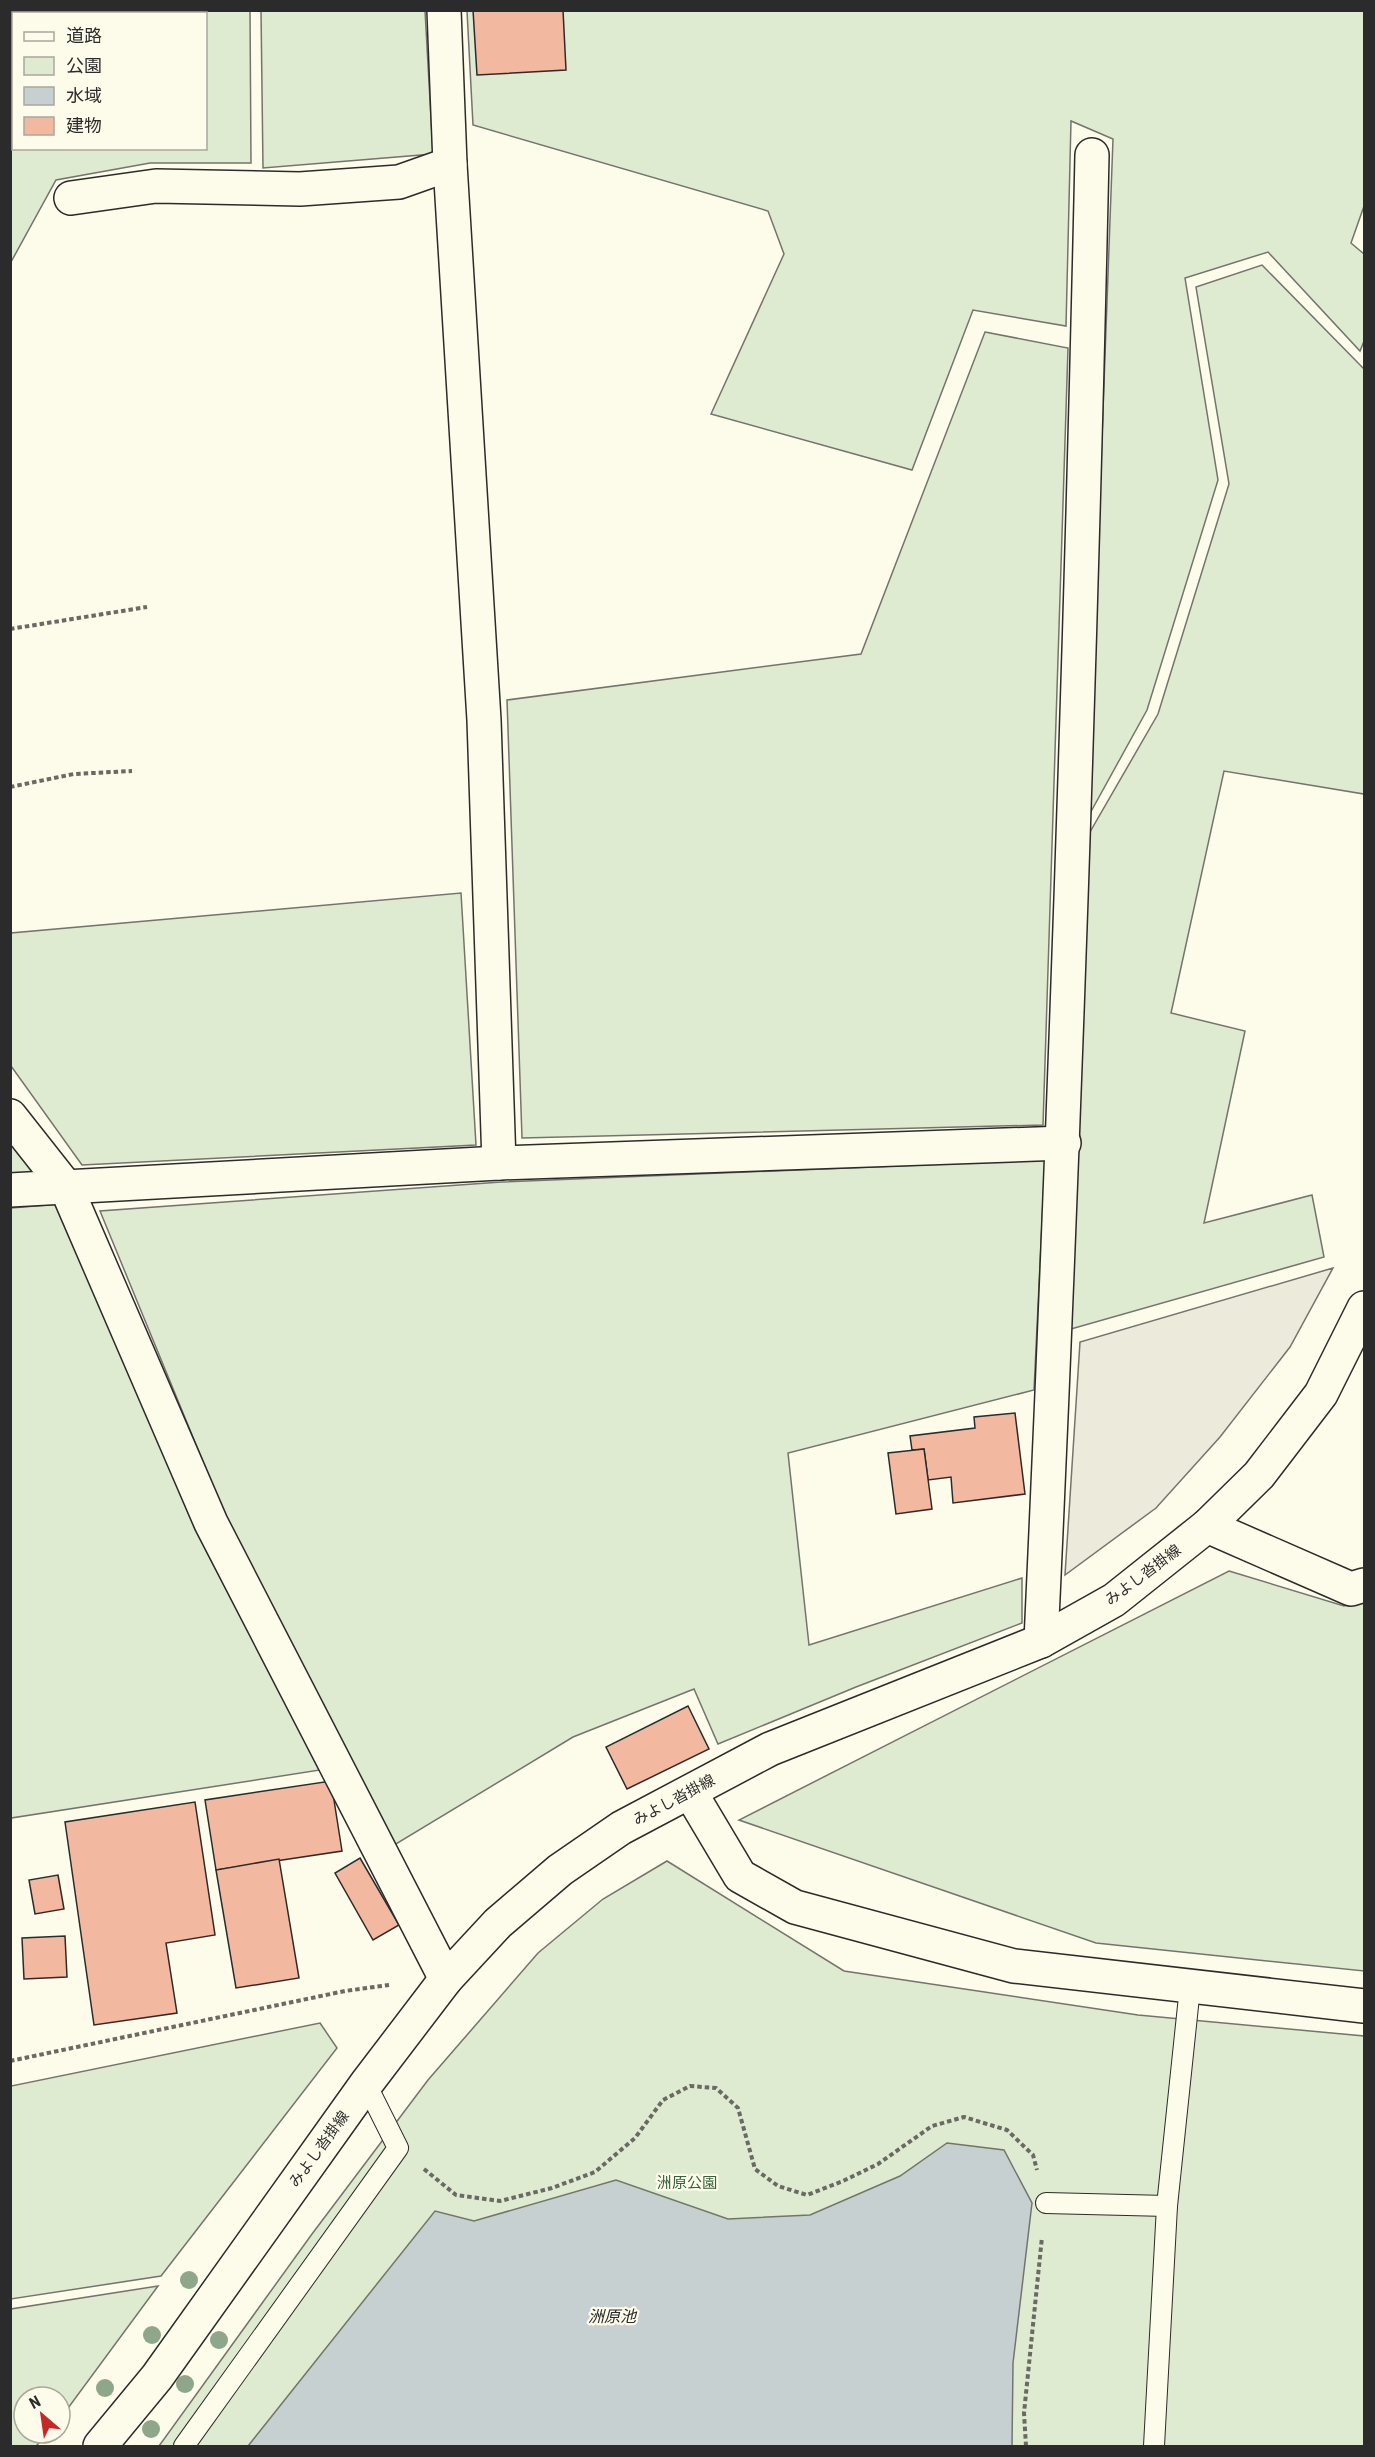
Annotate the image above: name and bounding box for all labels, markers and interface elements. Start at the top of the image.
legend [12,12,207,150]
text: 道路 [66,25,102,46]
text: 公園 [66,55,102,76]
text: 水域 [66,85,102,106]
text: 建物 [66,115,102,136]
street label: みよし沓掛線 [1102,1541,1184,1609]
street label: みよし沓掛線 [630,1771,718,1829]
street label: みよし沓掛線 [285,2107,353,2191]
park label: 洲原公園 [657,2174,717,2192]
water label: 洲原池 [588,2307,638,2326]
north arrow [12,2385,72,2445]
text: N [26,2392,44,2413]

